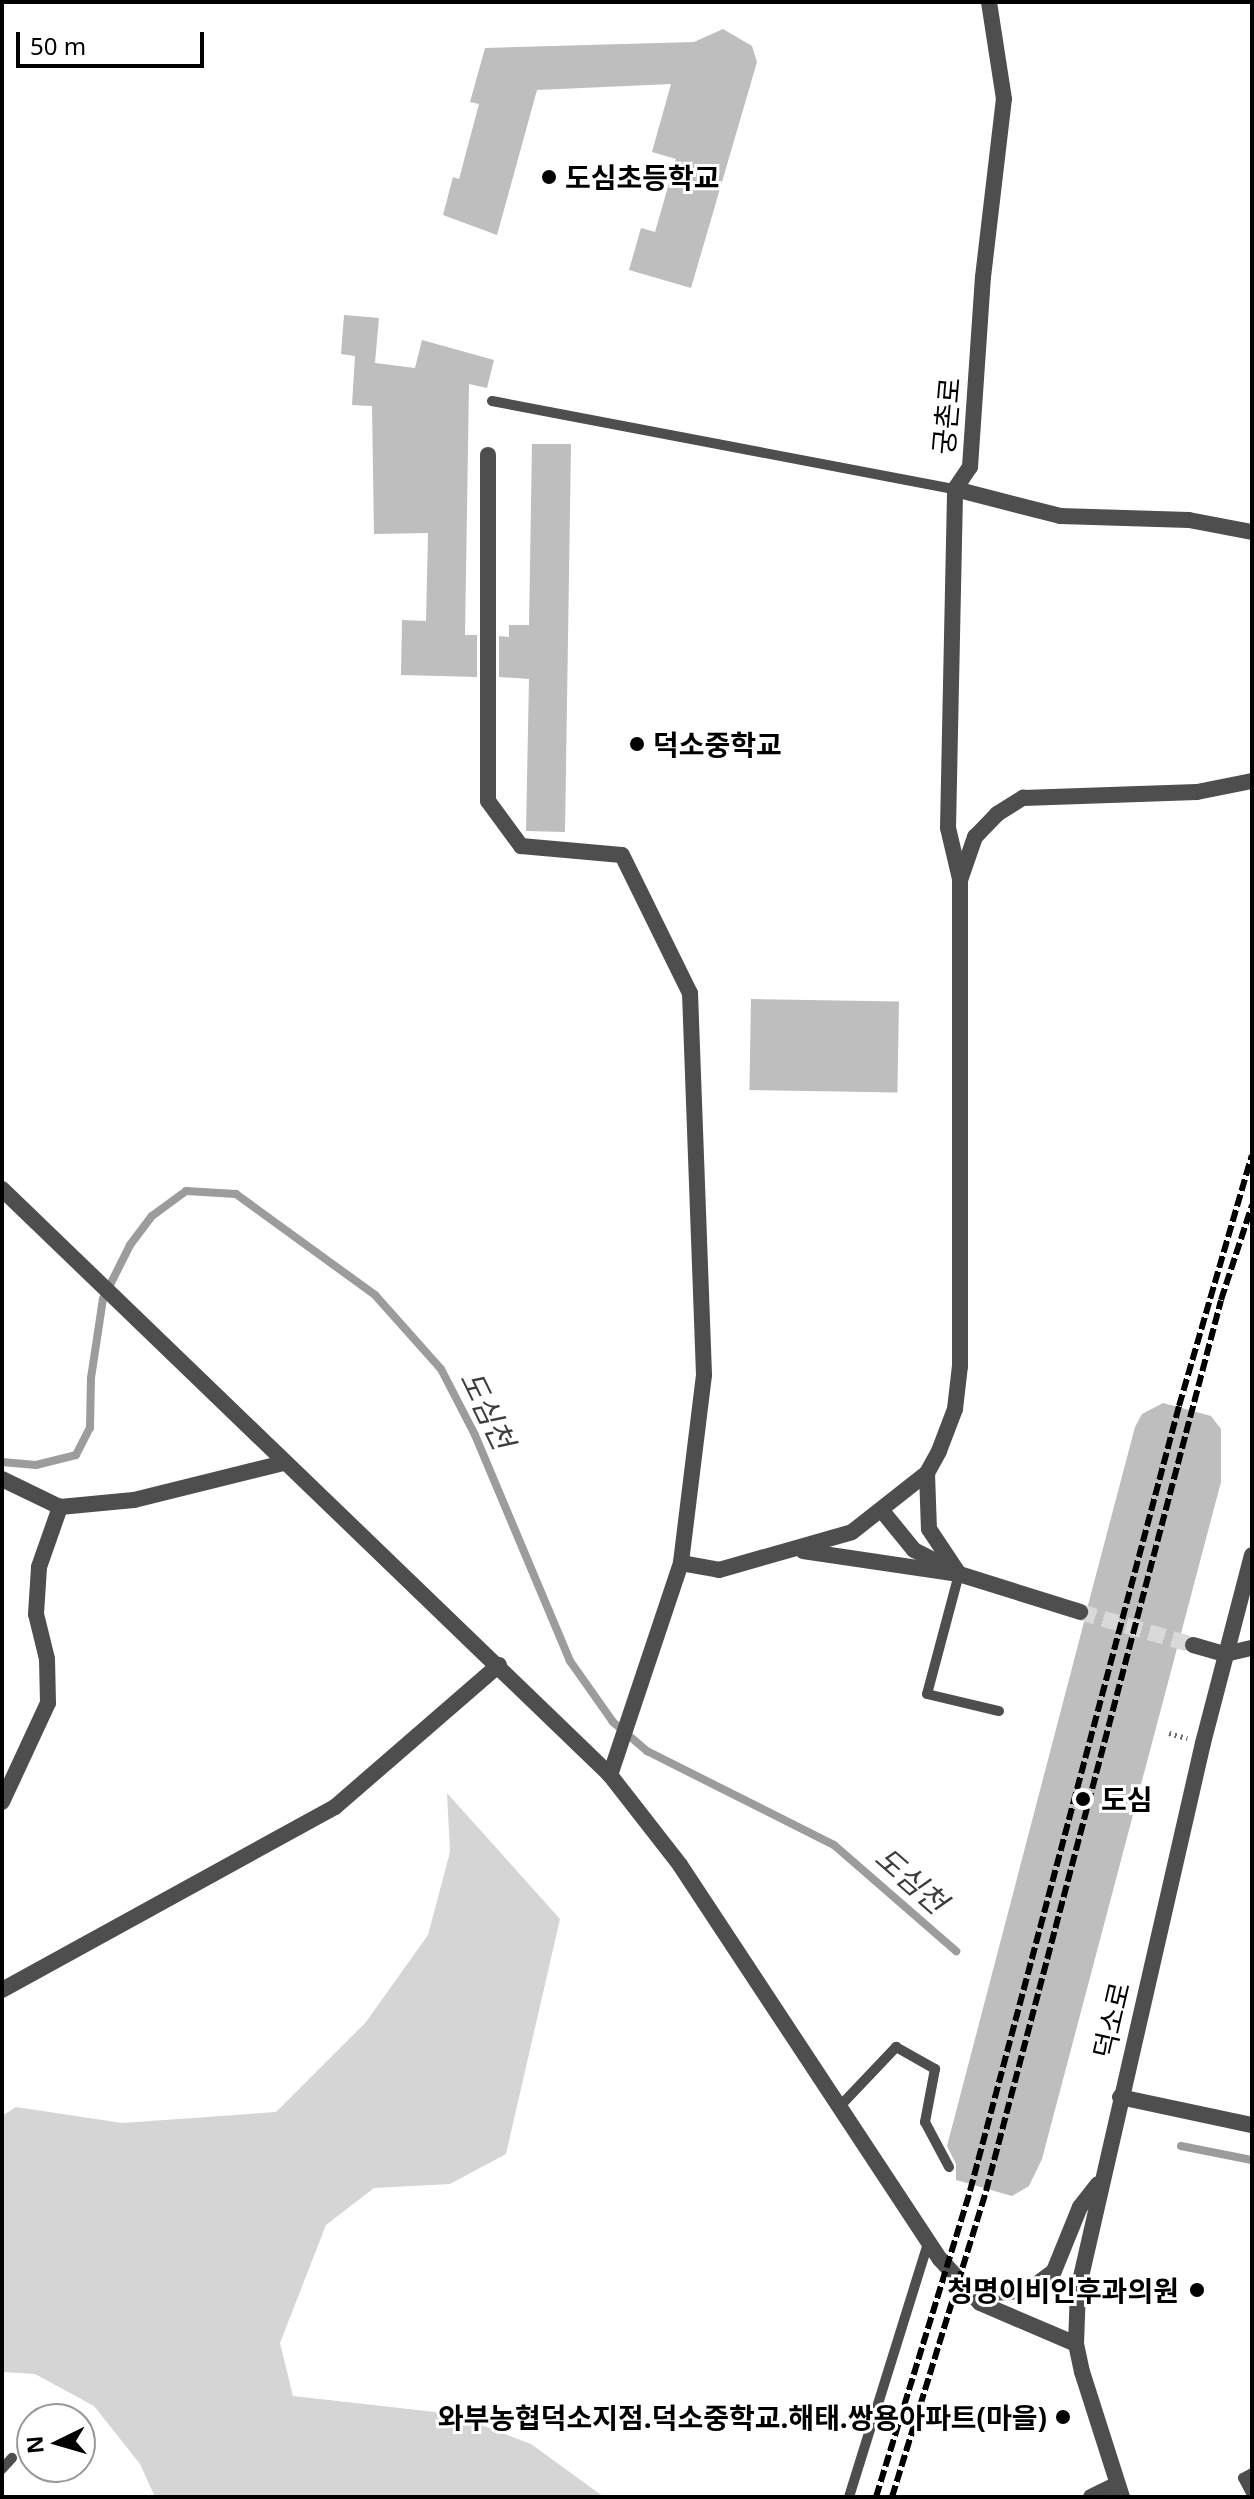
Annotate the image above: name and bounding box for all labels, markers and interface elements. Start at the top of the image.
scale bar [20,16,208,66]
text: 50 m [30,29,86,62]
place label: 도심초등학교 [565,160,720,194]
marker: 도심초등학교 [540,168,558,186]
street label: 궁촌로 [926,376,966,456]
place label: 덕소중학교 [653,727,782,761]
marker: 덕소중학교 [628,735,646,753]
water label: 도심천 [453,1365,521,1455]
place label: 도심 [1101,1782,1153,1816]
marker: 도심 [1072,1788,1094,1810]
water label: 도심천 [868,1839,954,1921]
street label: 덕소로 [1086,1979,1136,2061]
place label: 청명이비인후과의원 [947,2273,1179,2307]
marker: 청명이비인후과의원 [1186,2279,1208,2301]
place label: 와부농협덕소지점.덕소중학교.해태.쌍용아파트(마을) [438,2400,1047,2434]
north arrow [16,2403,96,2483]
marker: 와부농협덕소지점.덕소중학교.해태.쌍용아파트(마을) [1054,2408,1072,2426]
text: N [18,2435,50,2455]

